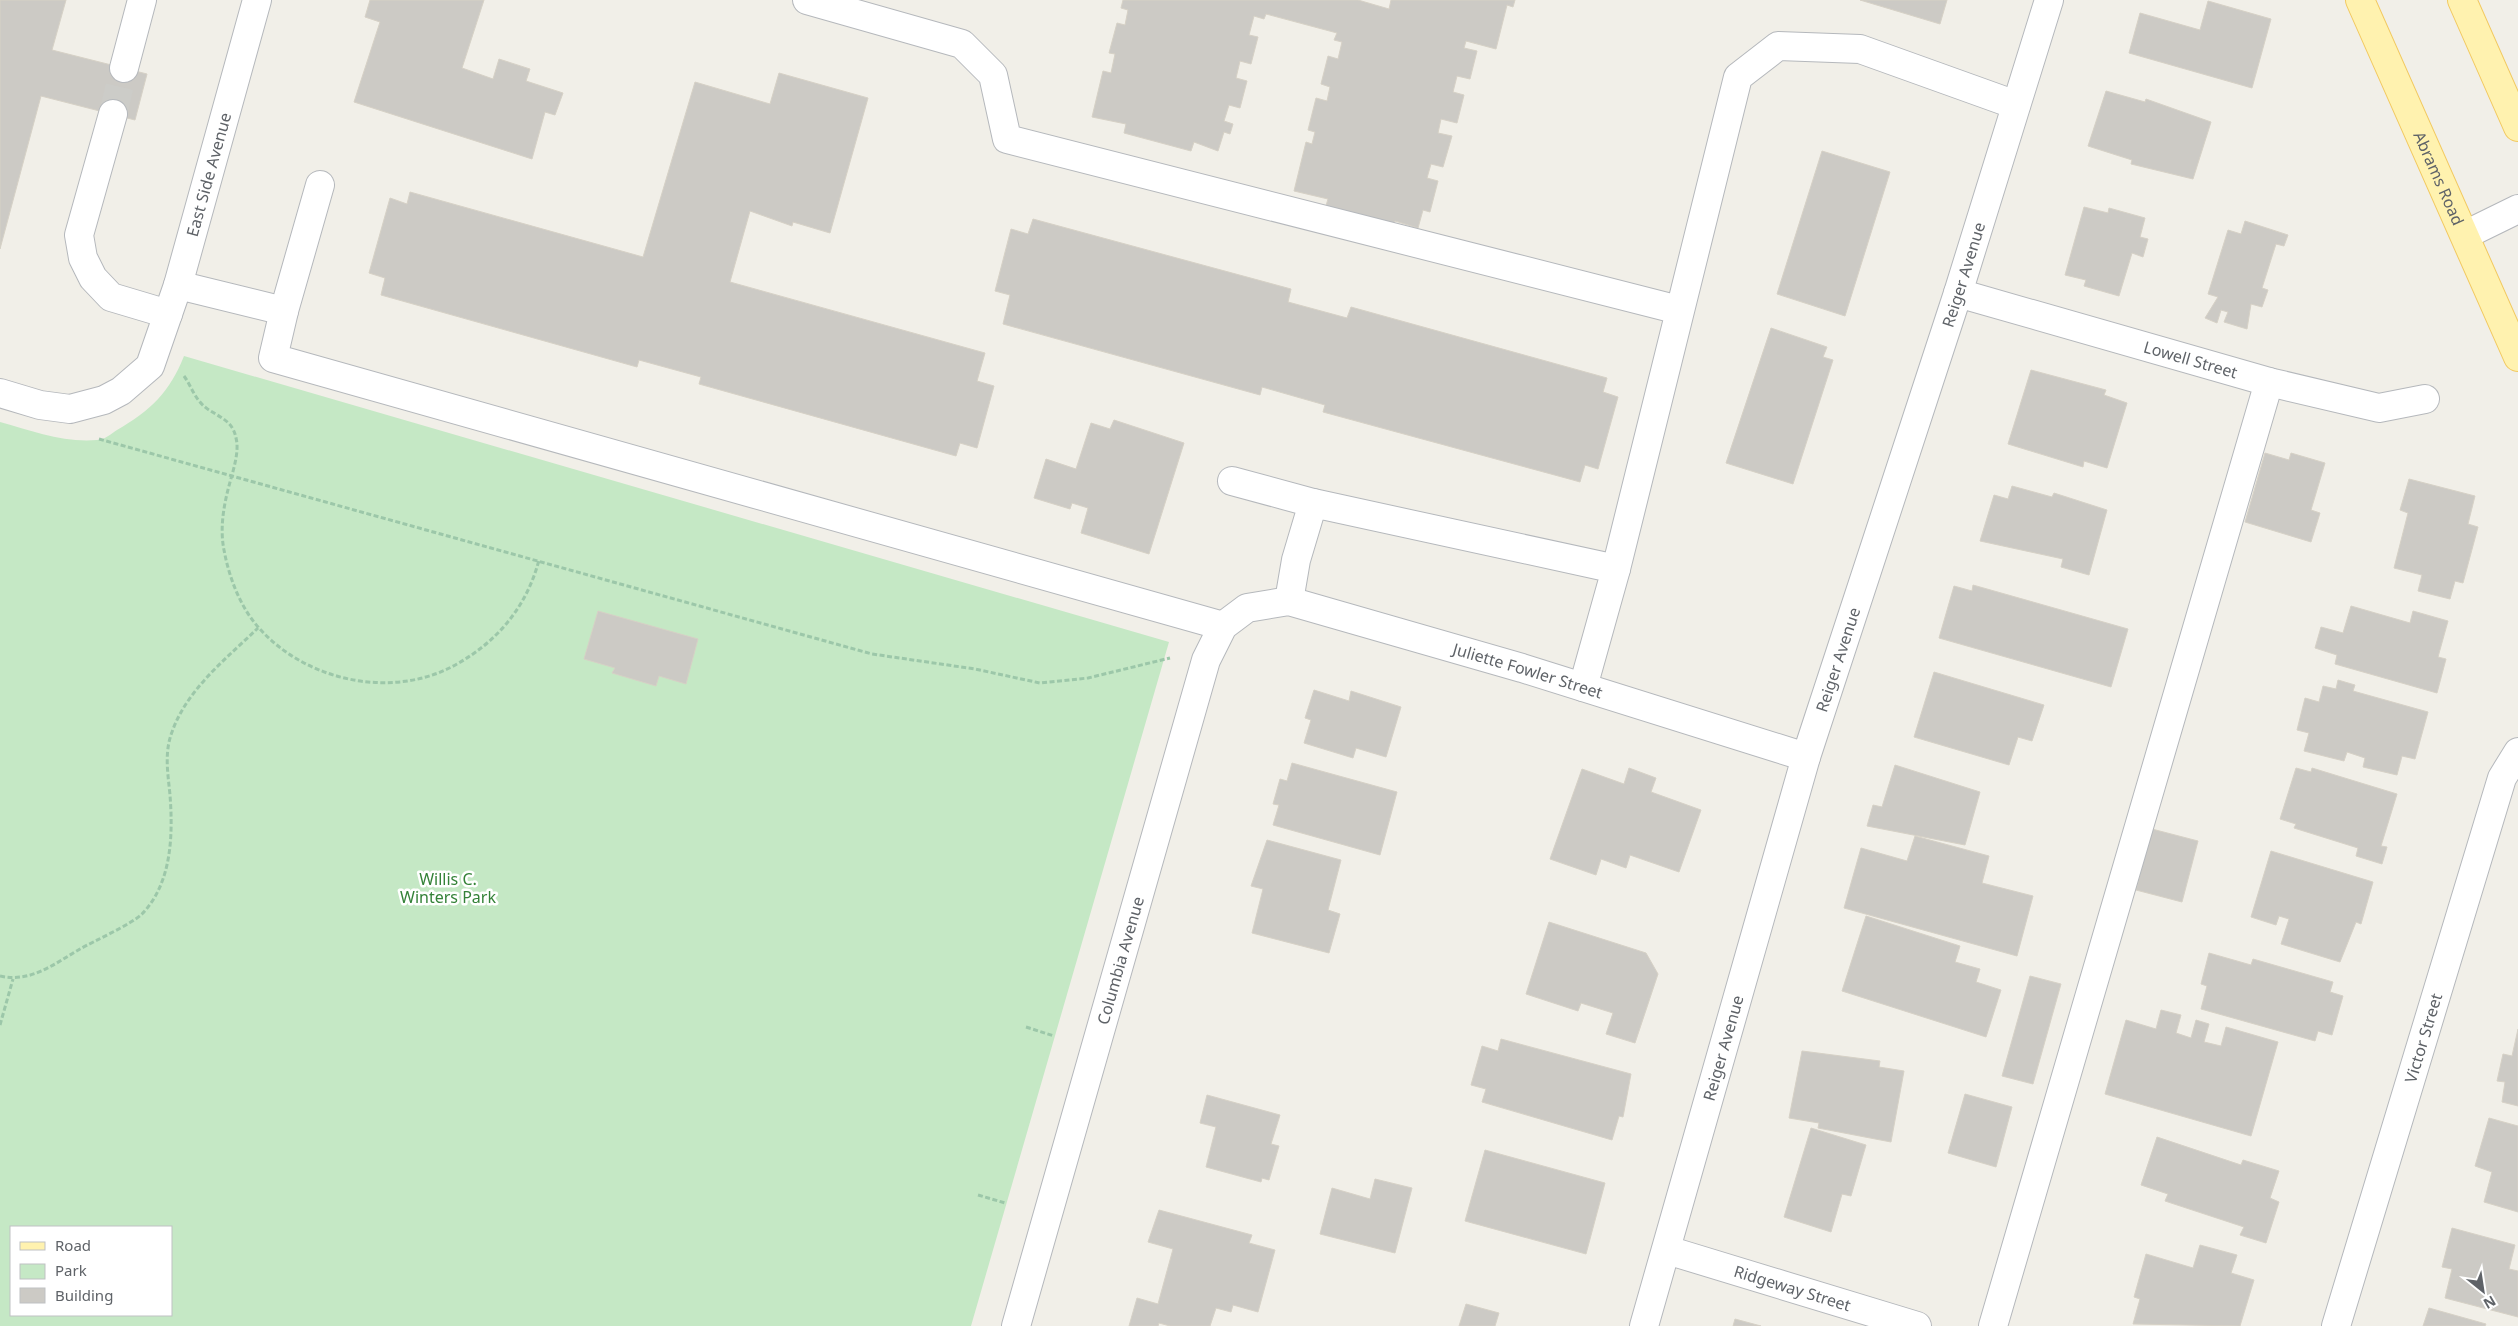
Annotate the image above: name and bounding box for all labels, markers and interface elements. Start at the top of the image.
street label: East Side Avenue [181,110,236,239]
street label: Abrams Road [2408,128,2469,229]
street label: Reiger Avenue [1937,219,1990,330]
street label: Lowell Street [2141,336,2240,383]
street label: Reiger Avenue [1810,604,1865,715]
street label: Juliette Fowler Street [1449,637,1606,704]
park label: Willis C. Winters Park [400,868,496,908]
street label: Columbia Avenue [1092,894,1149,1027]
street label: Victor Street [2399,990,2447,1085]
street label: Reiger Avenue [1698,993,1749,1103]
legend [10,1226,172,1316]
text: Road [55,1235,91,1255]
text: Park [55,1260,87,1280]
street label: Ridgeway Street [1731,1260,1854,1316]
north arrow [2458,1266,2508,1316]
text: Building [55,1285,113,1305]
text: N [2480,1292,2499,1314]

